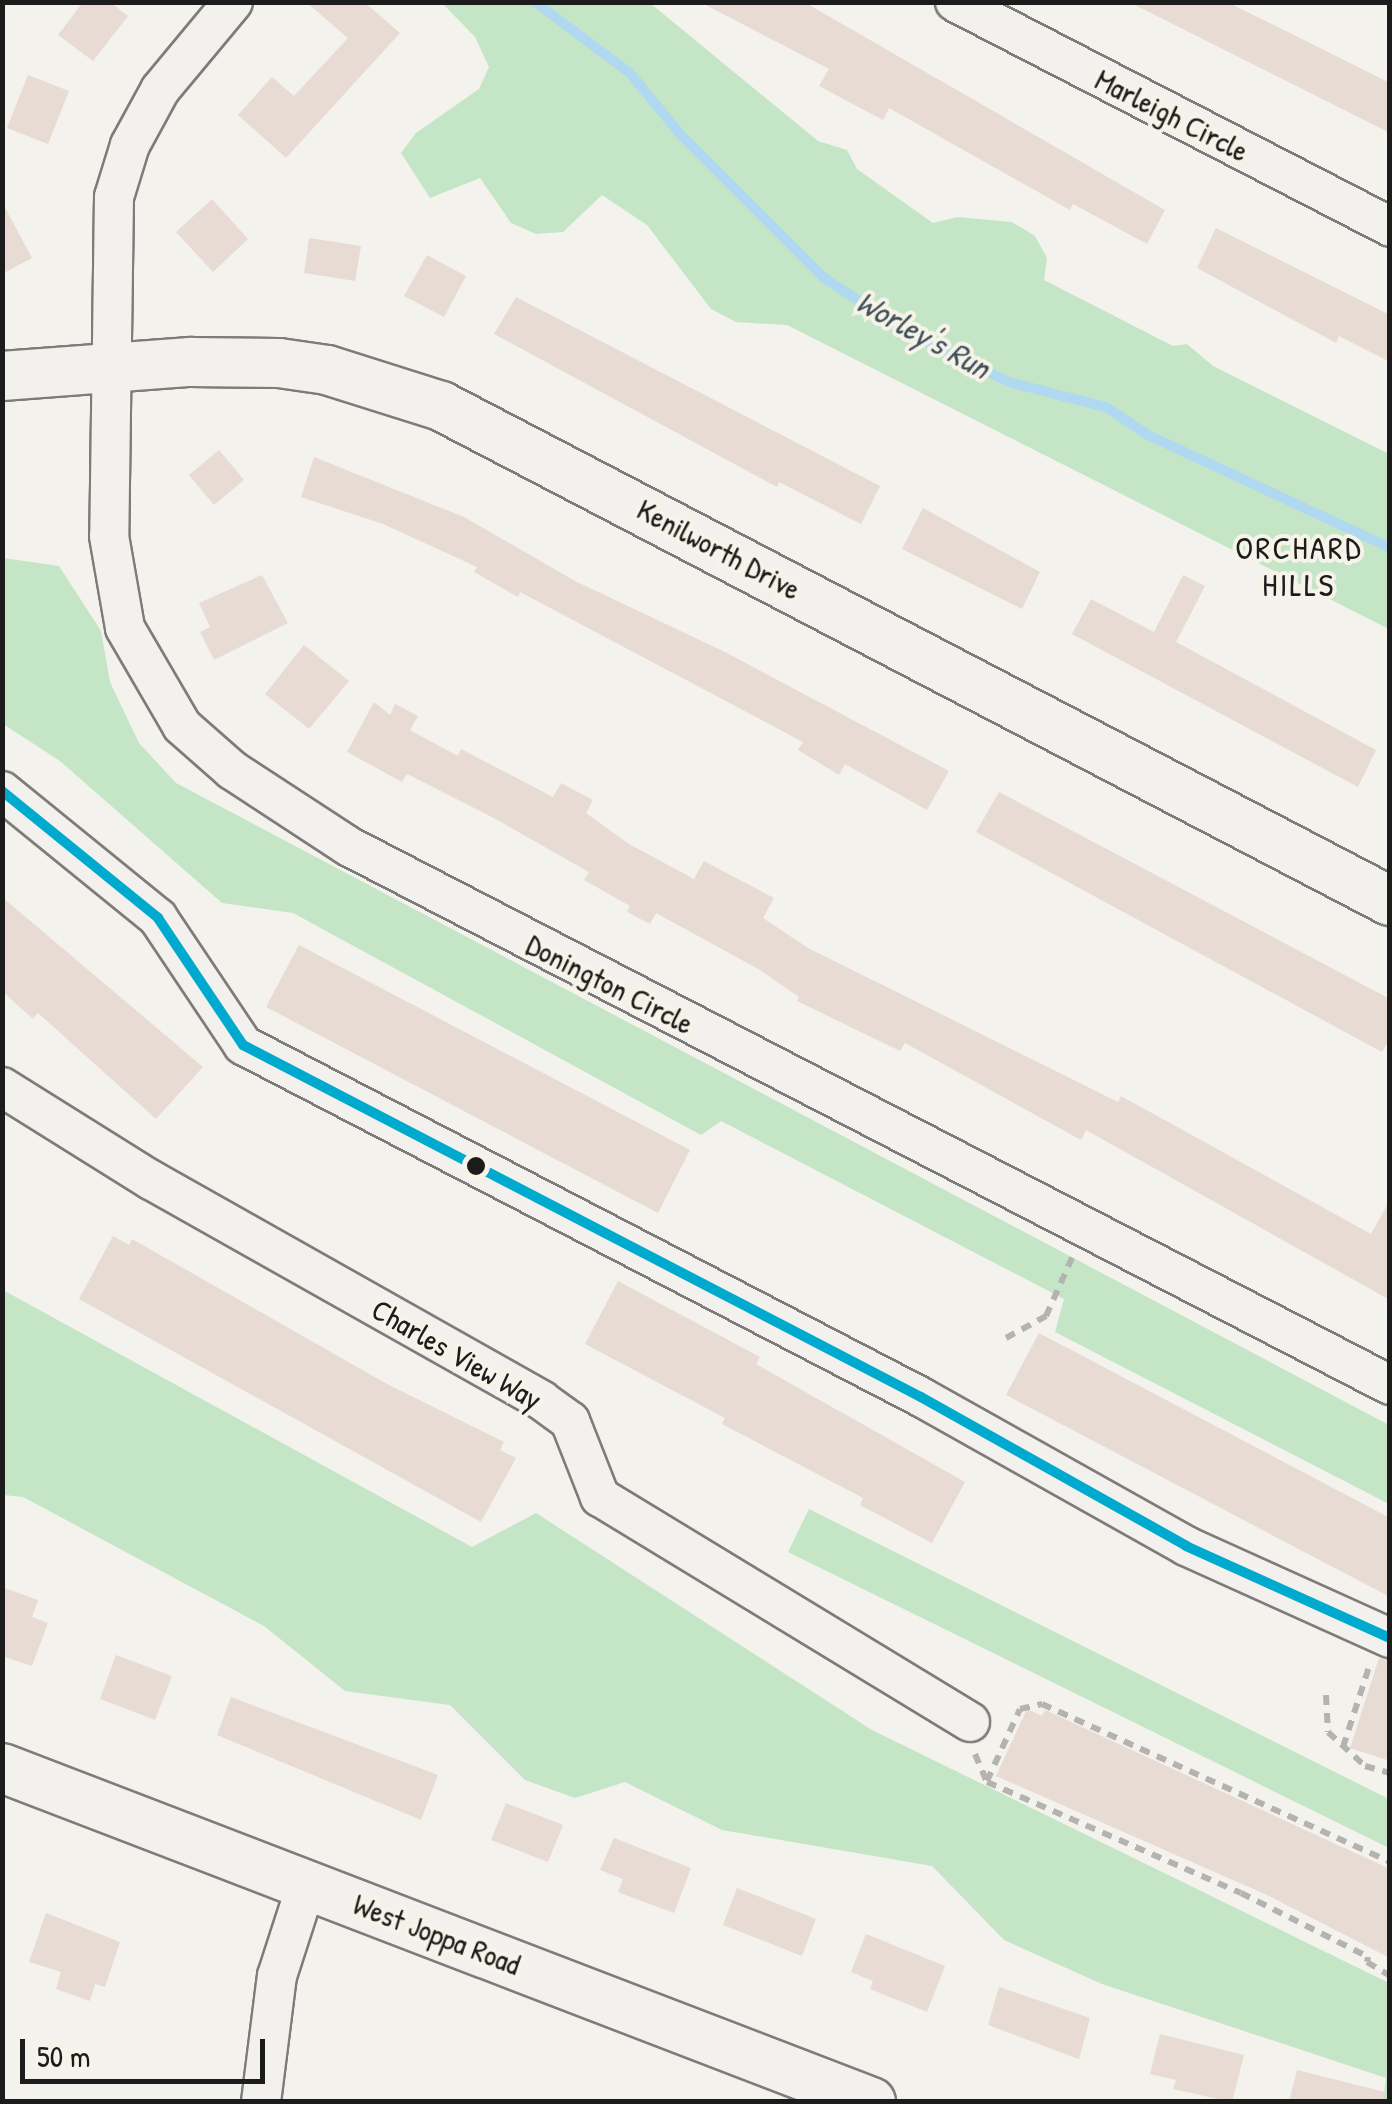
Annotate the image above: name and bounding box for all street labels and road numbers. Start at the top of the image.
street label: Marleigh Circle [1089,61,1255,169]
street label: Kenilworth Drive [631,491,807,607]
street label: Donington Circle [520,926,700,1042]
street label: Charles View Way [366,1291,548,1417]
street label: West Joppa Road [348,1886,526,1982]

